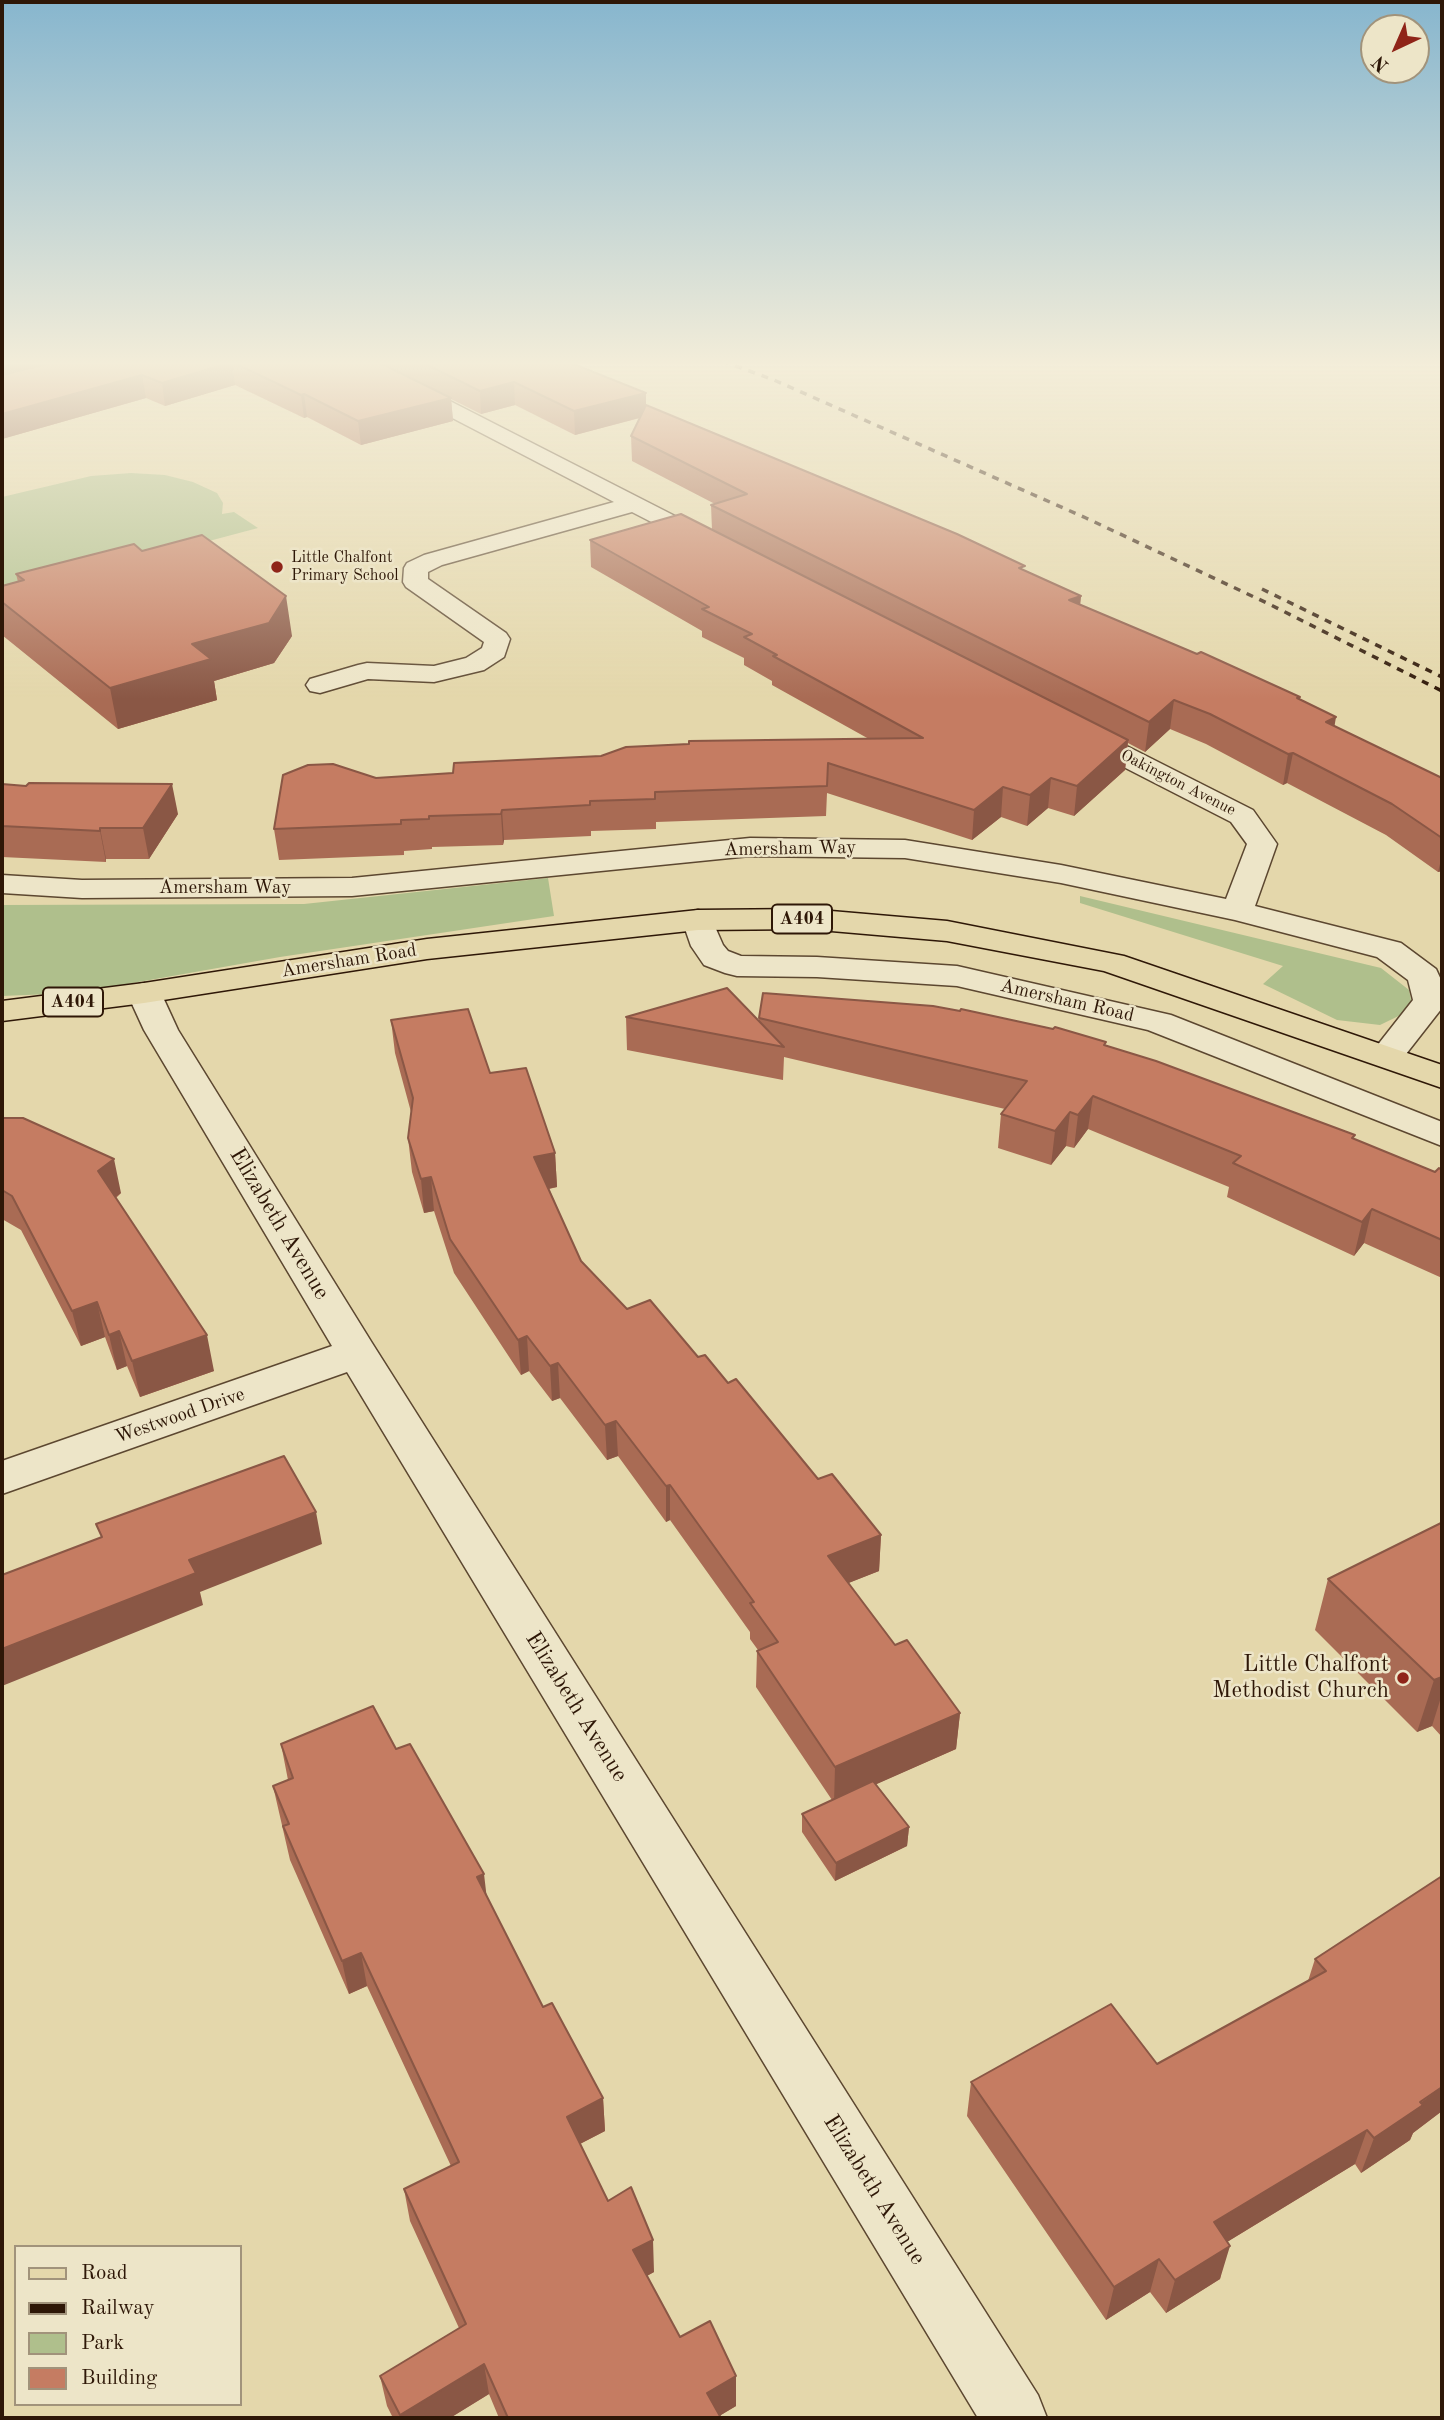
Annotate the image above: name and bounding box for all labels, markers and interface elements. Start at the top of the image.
north arrow [1360,14,1430,84]
text: N [1370,51,1393,75]
place label: Little Chalfont Primary School [291,548,399,586]
marker: Little Chalfont Primary School [269,559,285,575]
street label: Oakington Avenue [1117,746,1239,820]
street label: Amersham Way [724,836,856,862]
street label: Amersham Way [159,877,291,899]
road number: A404 [772,904,832,934]
street label: Amersham Road [280,939,418,983]
street label: Amersham Road [998,975,1136,1027]
road number: A404 [43,987,103,1016]
street label: Elizabeth Avenue [223,1143,335,1305]
street label: Westwood Drive [112,1383,248,1449]
street label: Elizabeth Avenue [519,1627,633,1787]
place label: Little Chalfont Methodist Church [1212,1651,1389,1705]
marker: Little Chalfont Methodist Church [1395,1670,1411,1686]
street label: Elizabeth Avenue [817,2110,931,2270]
legend [14,2245,242,2406]
text: Road [81,2263,128,2284]
text: Railway [81,2298,155,2319]
text: Park [81,2333,124,2354]
text: Building [81,2368,157,2389]

